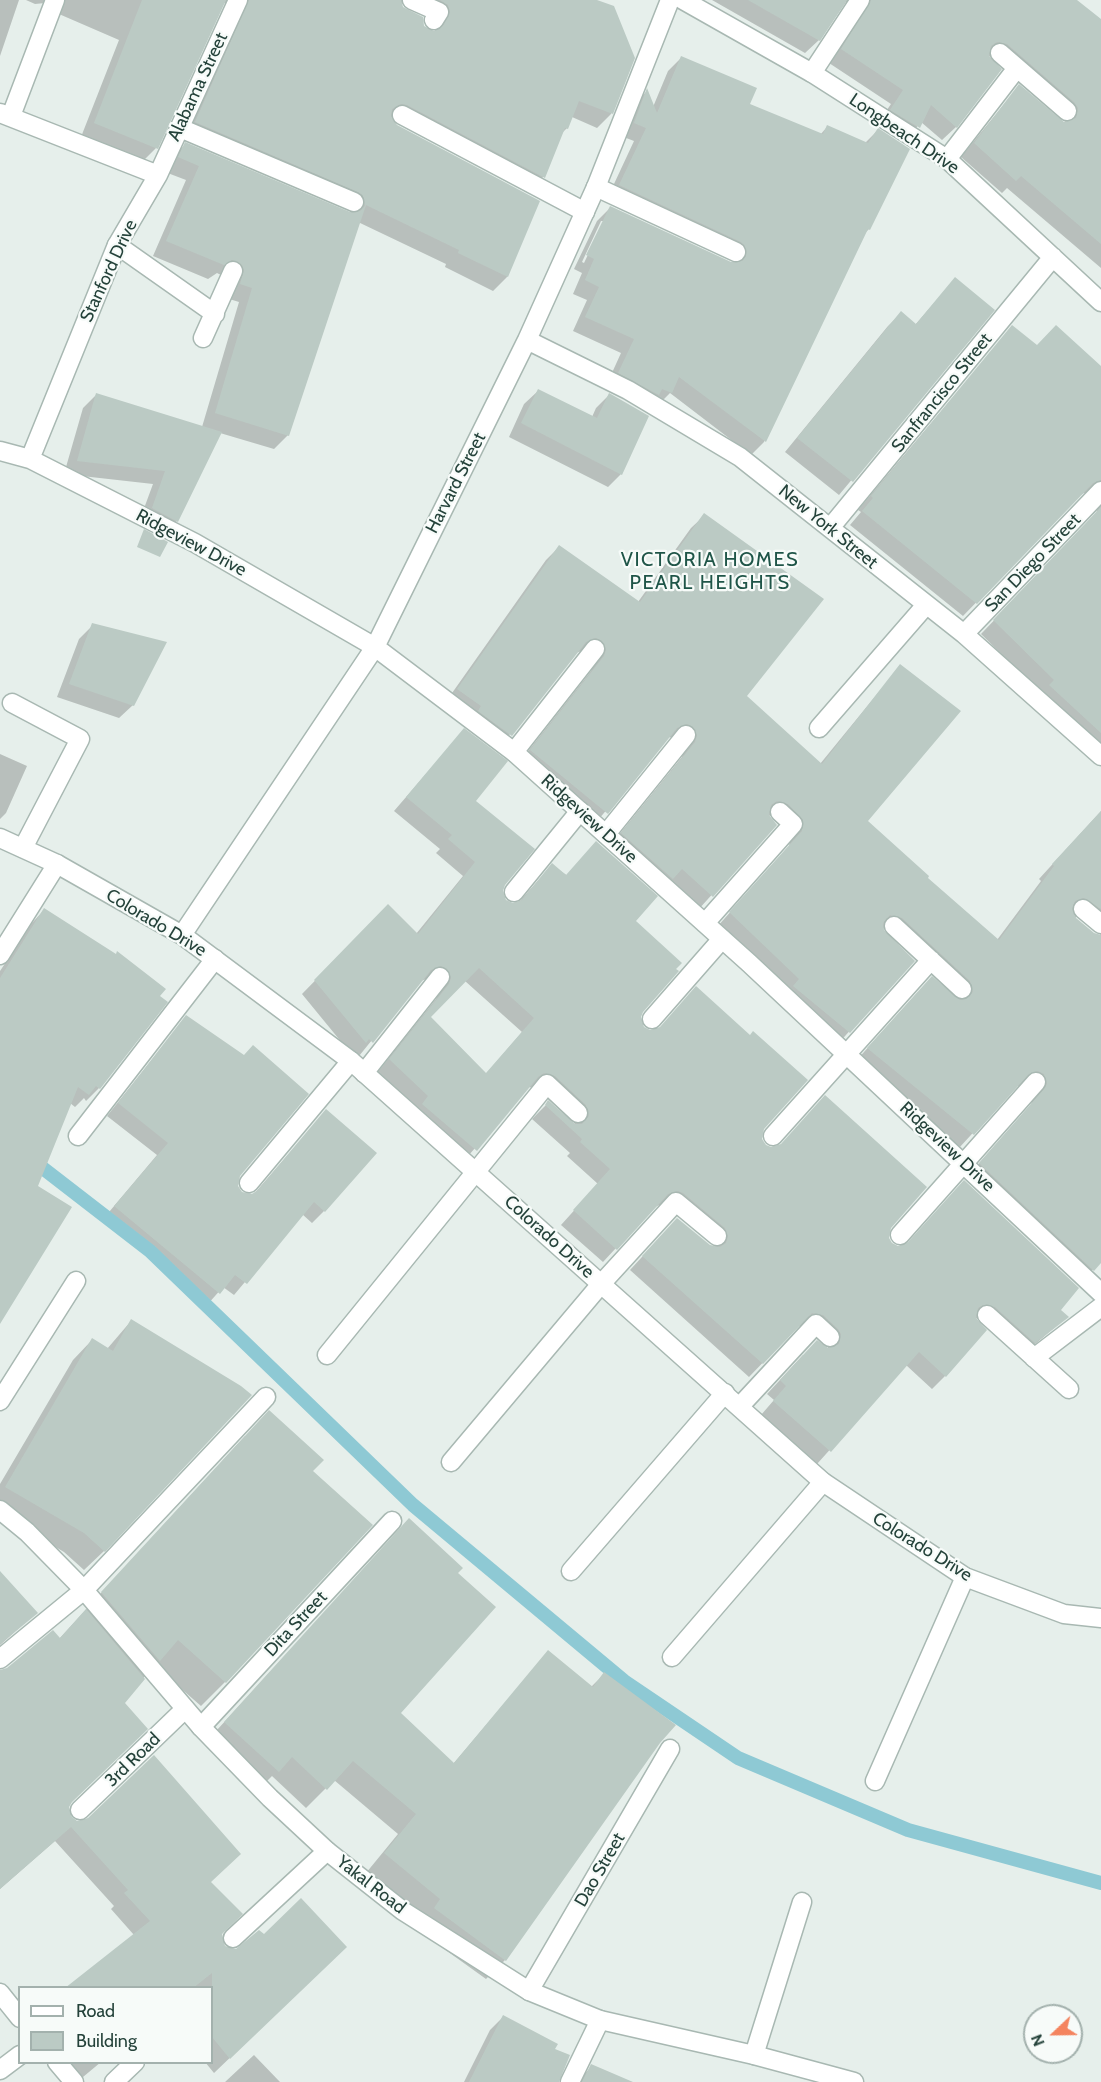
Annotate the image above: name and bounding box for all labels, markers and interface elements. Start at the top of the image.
street label: Alabama Street [163,29,233,145]
street label: Longbeach Drive [845,89,963,179]
street label: Stanford Drive [76,216,142,326]
street label: Sanfrancisco Street [887,329,997,457]
street label: Harvard Street [421,429,491,537]
street label: New York Street [774,480,882,574]
street label: Ridgeview Drive [132,505,250,581]
street label: San Diego Street [981,509,1085,617]
district label: VICTORIA HOMES PEARL HEIGHTS [621,548,799,595]
street label: Ridgeview Drive [536,770,642,868]
street label: Colorado Drive [102,885,210,961]
street label: Ridgeview Drive [895,1097,999,1197]
street label: Colorado Drive [500,1191,598,1283]
street label: Colorado Drive [868,1508,976,1586]
street label: Dita Street [260,1587,332,1661]
street label: 3rd Road [101,1729,165,1791]
street label: Dao Street [570,1829,630,1911]
street label: Yakal Road [332,1851,410,1919]
legend [18,1986,213,2064]
text: Road [76,2000,115,2022]
north arrow [1023,2004,1083,2064]
text: Building [76,2030,137,2052]
text: N [1027,2031,1049,2049]

